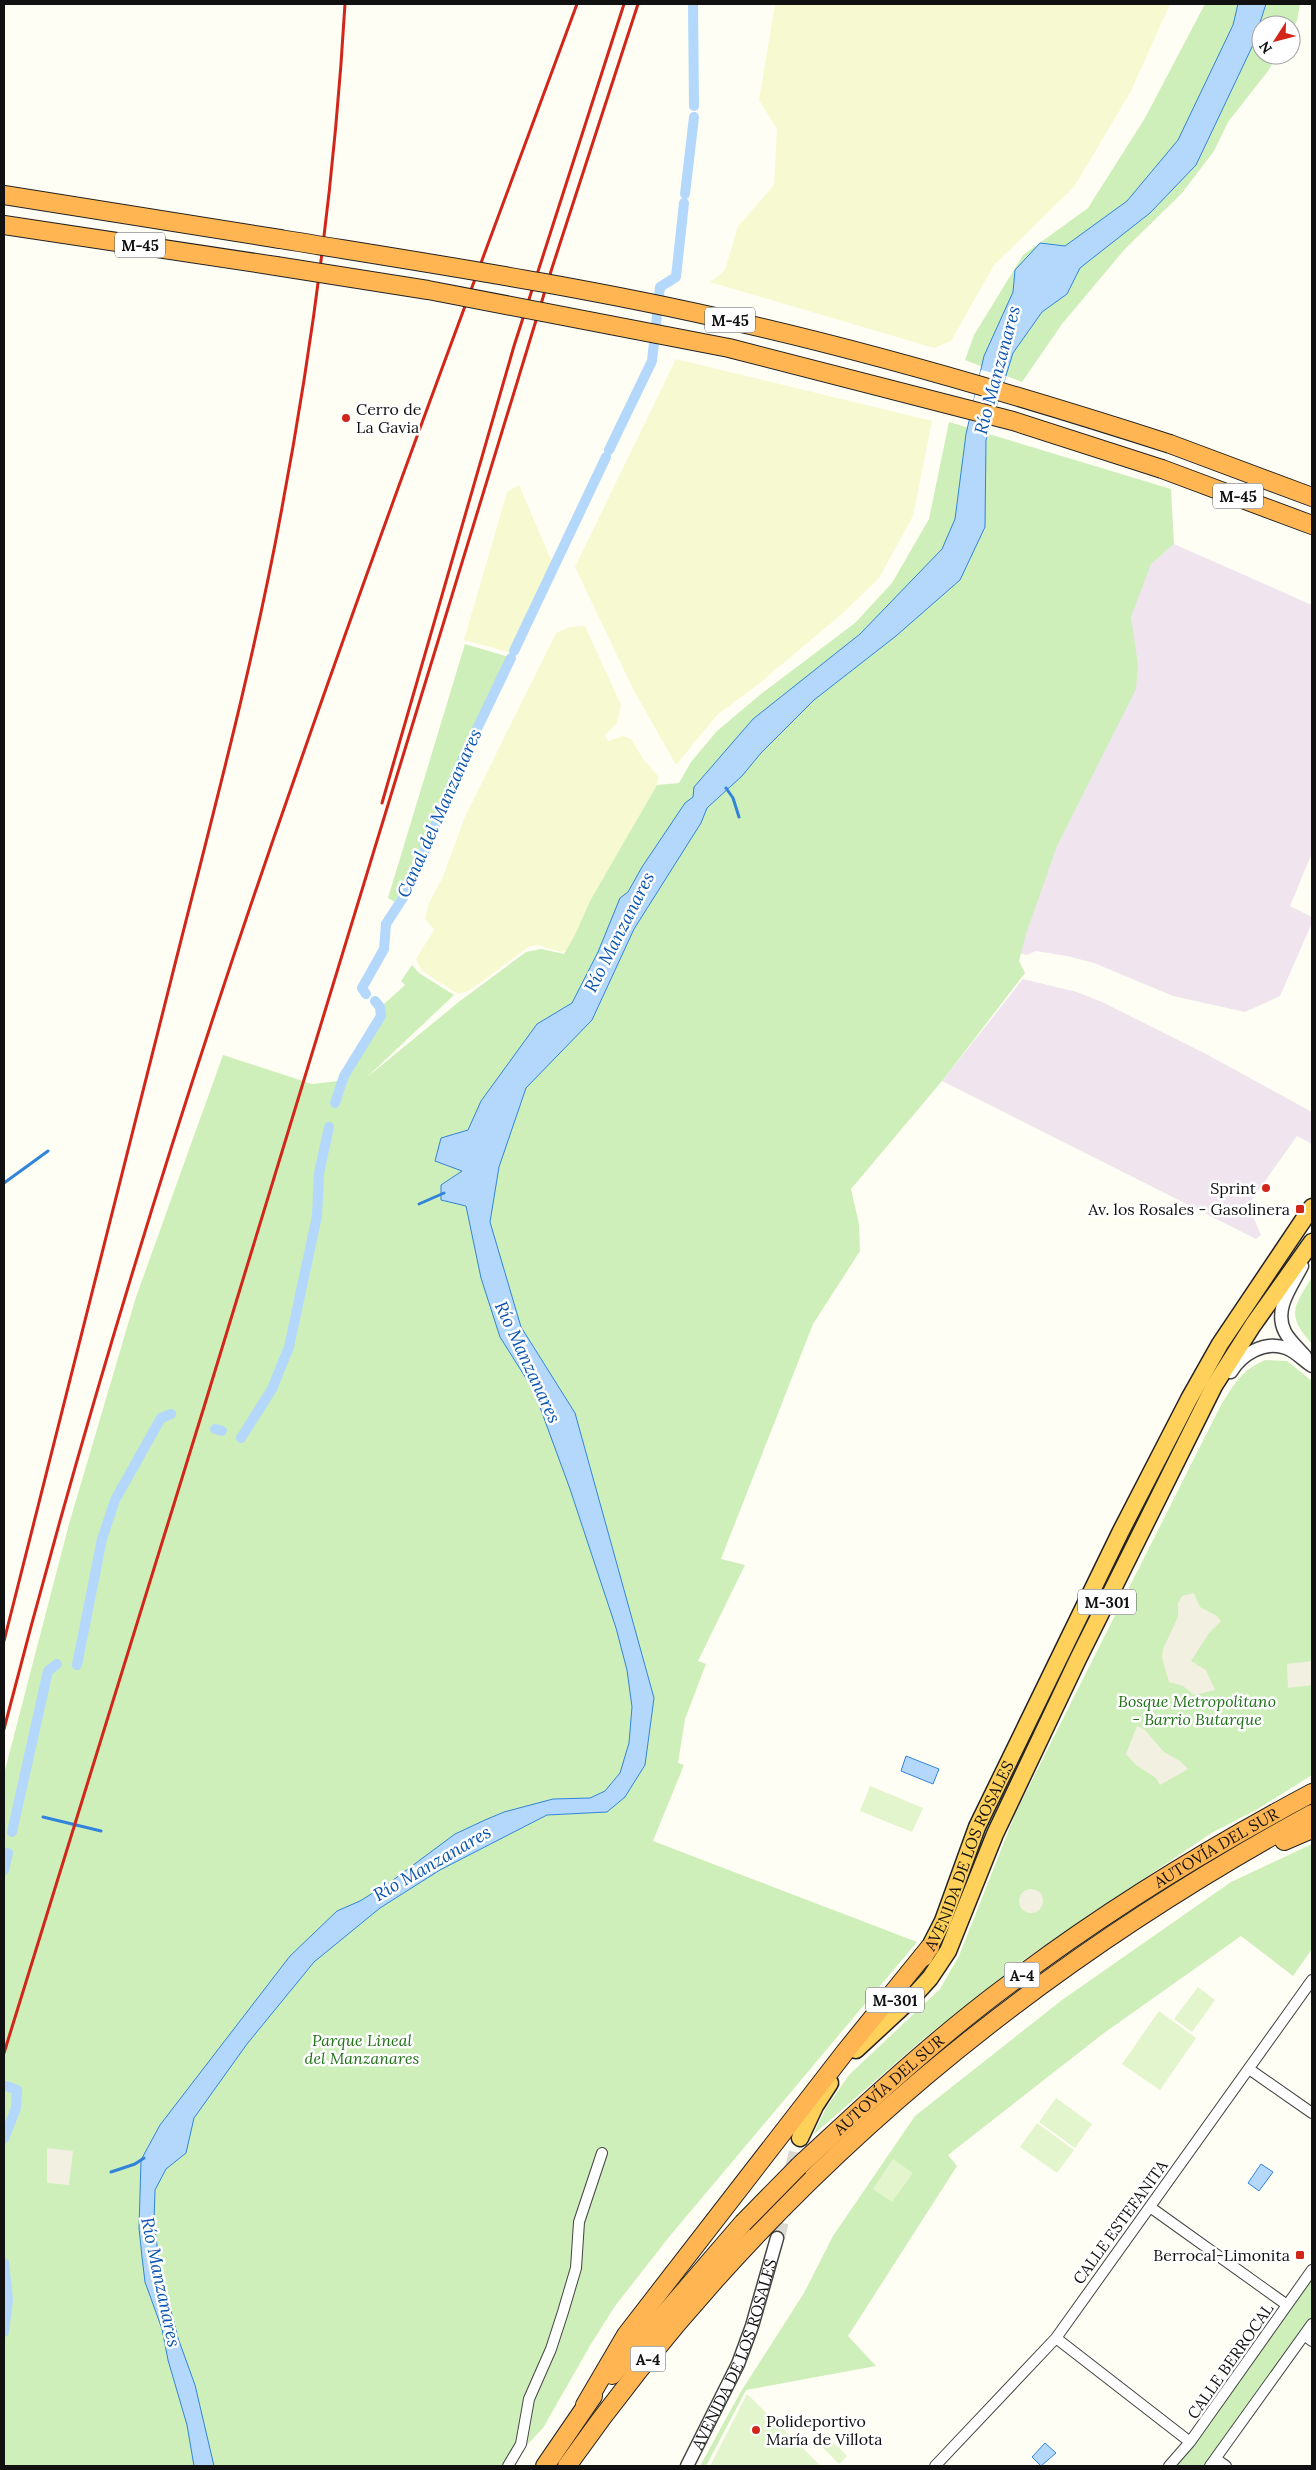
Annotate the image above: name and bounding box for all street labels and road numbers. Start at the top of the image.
road number: M-45 [115,232,165,258]
road number: M-45 [705,308,755,332]
road number: M-45 [1213,484,1263,508]
road number: M-301 [1078,1590,1136,1614]
street label: AVENIDA DE LOS ROSALES [919,1757,1018,1955]
street label: AUTOVÍA DEL SUR [1149,1803,1282,1893]
road number: A-4 [1004,1962,1040,1988]
road number: M-301 [866,1988,924,2012]
street label: AUTOVÍA DEL SUR [829,2030,948,2140]
street label: CALLE ESTEFANITA [1068,2155,1172,2288]
street label: AVENIDA DE LOS ROSALES [686,2256,781,2454]
street label: CALLE BERROCAL [1183,2299,1277,2423]
road number: A-4 [630,2346,666,2372]

